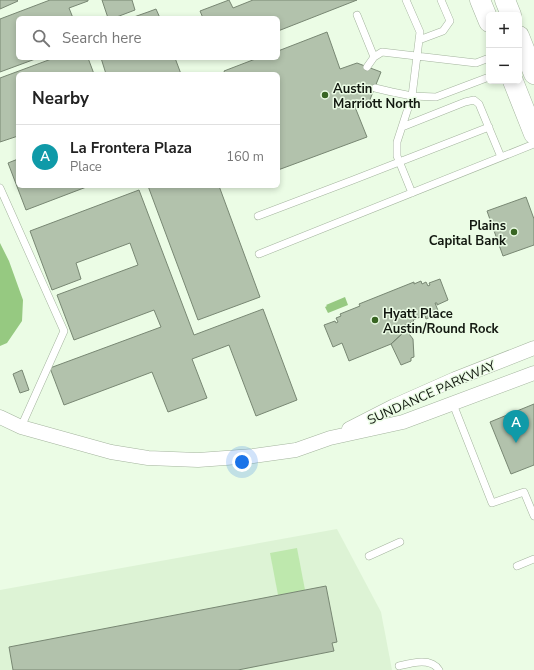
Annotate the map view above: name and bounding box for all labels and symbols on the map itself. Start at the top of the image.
place label: Austin Marriott North [333,80,421,113]
marker: Austin Marriott North [320,90,330,100]
place label: Plains Capital Bank [429,217,507,250]
marker: Plains Capital Bank [509,227,519,237]
place label: Hyatt Place Austin/Round Rock [383,305,500,338]
marker: Hyatt Place Austin/Round Rock [370,315,380,325]
street label: SUNDANCE PARKWAY [364,356,499,429]
pin: A [503,410,529,443]
your location [232,452,252,472]

